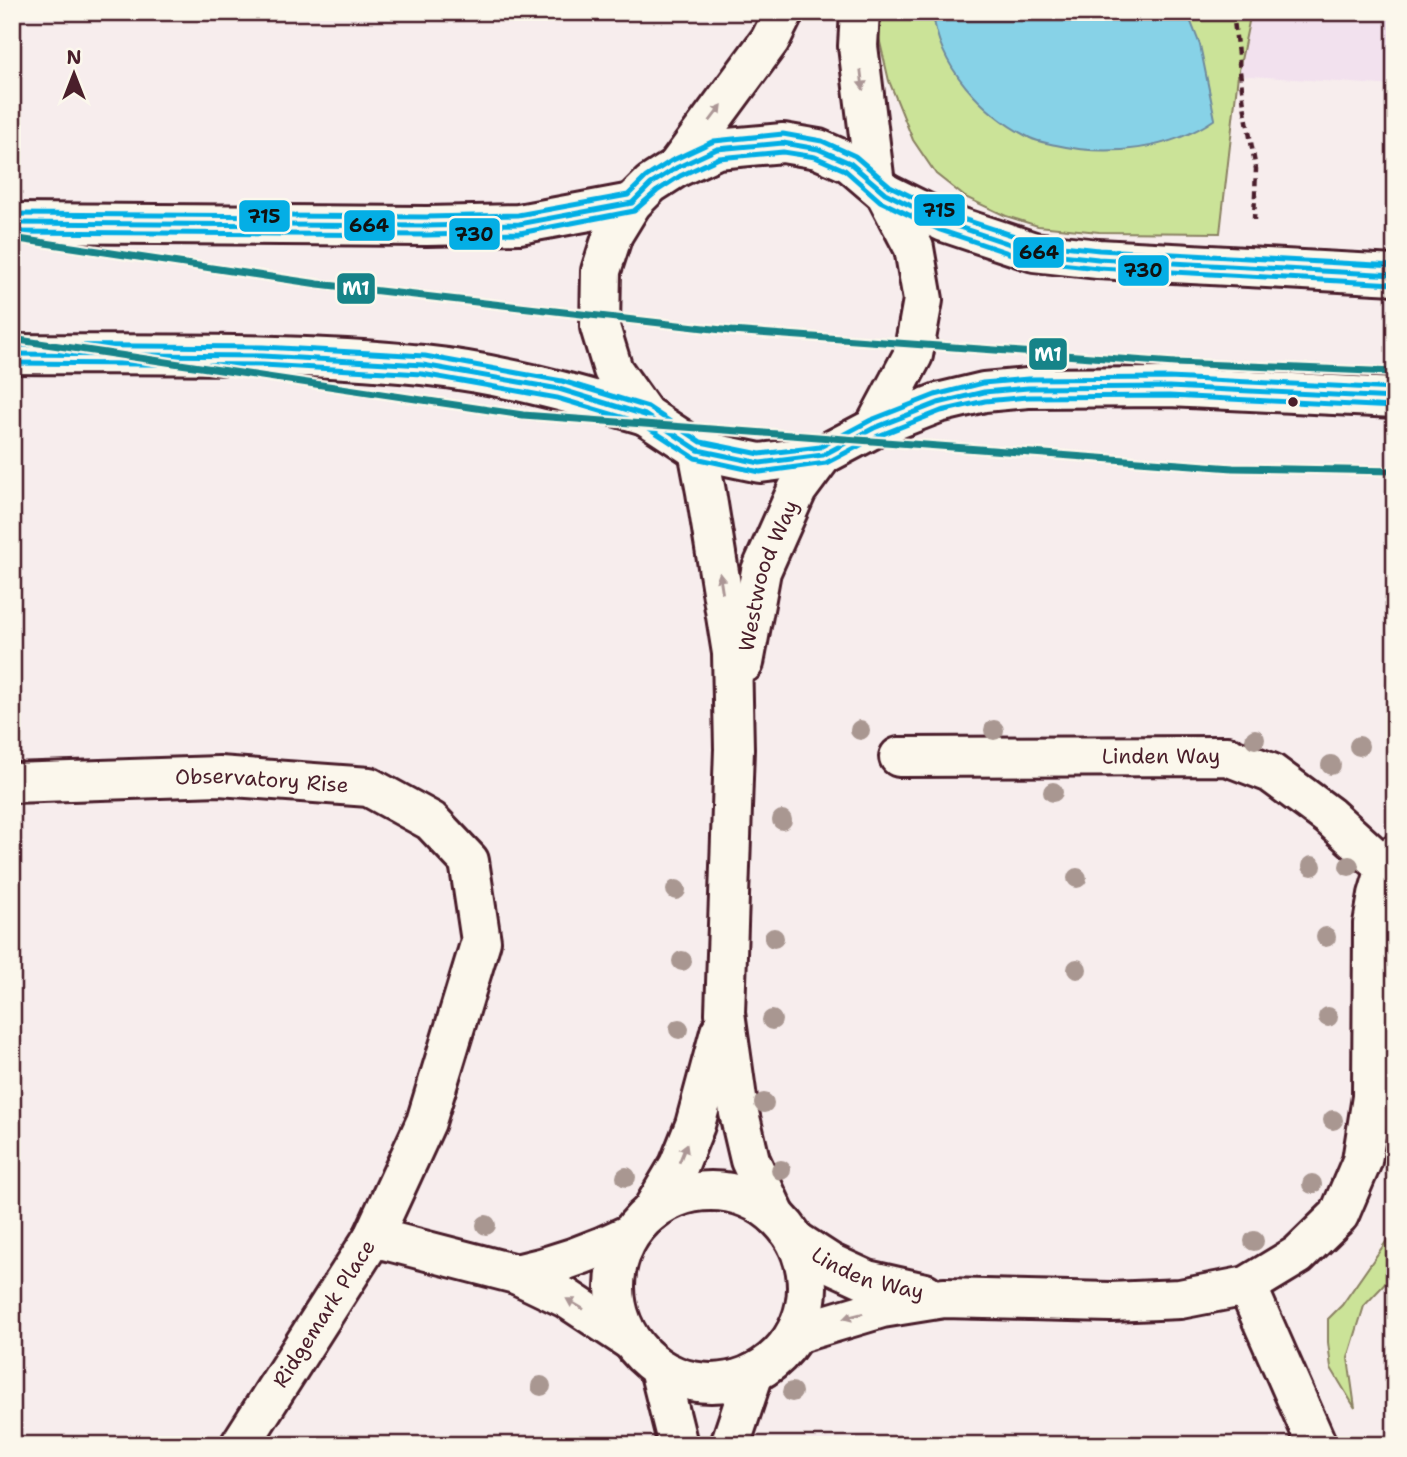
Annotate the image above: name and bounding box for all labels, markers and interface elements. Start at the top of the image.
north arrow [38,38,108,108]
text: N [66,45,82,70]
one-way arrow [857,69,868,91]
one-way arrow [709,104,723,122]
line badge: 715 [913,193,966,227]
text: 715 [923,198,956,223]
line badge: 715 [238,199,291,233]
text: 715 [248,204,281,229]
line badge: 664 [343,209,396,242]
text: 664 [349,213,390,238]
line badge: 730 [448,217,501,251]
text: 730 [454,222,494,247]
line badge: 664 [1012,236,1065,269]
text: 664 [1019,240,1060,265]
line badge: 730 [1117,254,1170,287]
text: 730 [1123,258,1163,283]
line badge: M1 [336,272,376,305]
text: M1 [342,276,370,301]
line badge: M1 [1028,337,1068,371]
text: M1 [1034,342,1062,367]
unlabelled marker [1286,395,1300,409]
street label: Westwood Way [732,495,805,654]
one-way arrow [715,572,726,594]
street label: Linden Way [1102,742,1220,770]
street label: Observatory Rise [174,762,350,799]
one-way arrow [678,1142,689,1163]
street label: Ridgemark Place [266,1234,382,1393]
street label: Linden Way [806,1241,927,1306]
one-way arrow [566,1298,585,1311]
one-way arrow [842,1311,864,1322]

